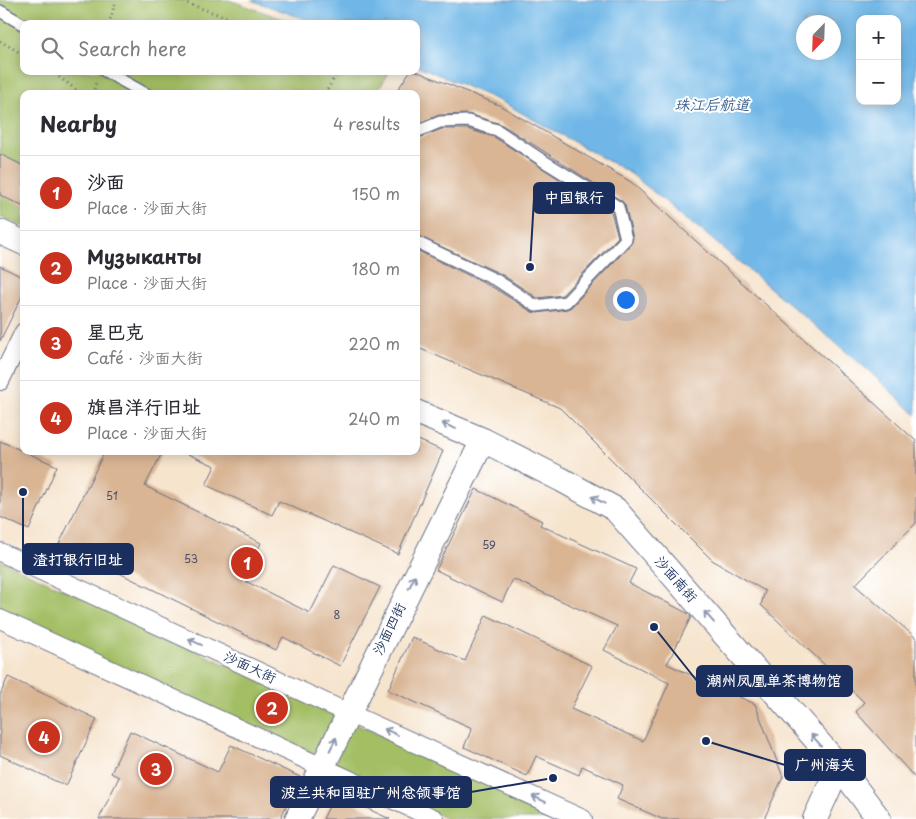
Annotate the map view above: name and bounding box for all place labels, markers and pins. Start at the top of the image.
callout: 中国银行 [534,183,614,213]
callout: 渣打银行旧址 [23,544,133,574]
pin: 1 [231,544,263,582]
callout: 潮州凤凰单茶博物馆 [697,666,852,696]
pin: 2 [256,689,288,727]
pin: 4 [28,718,60,756]
pin: 3 [140,750,172,788]
callout: 广州海关 [785,750,865,780]
callout: 波兰共和国驻广州总领事馆 [271,777,471,807]

